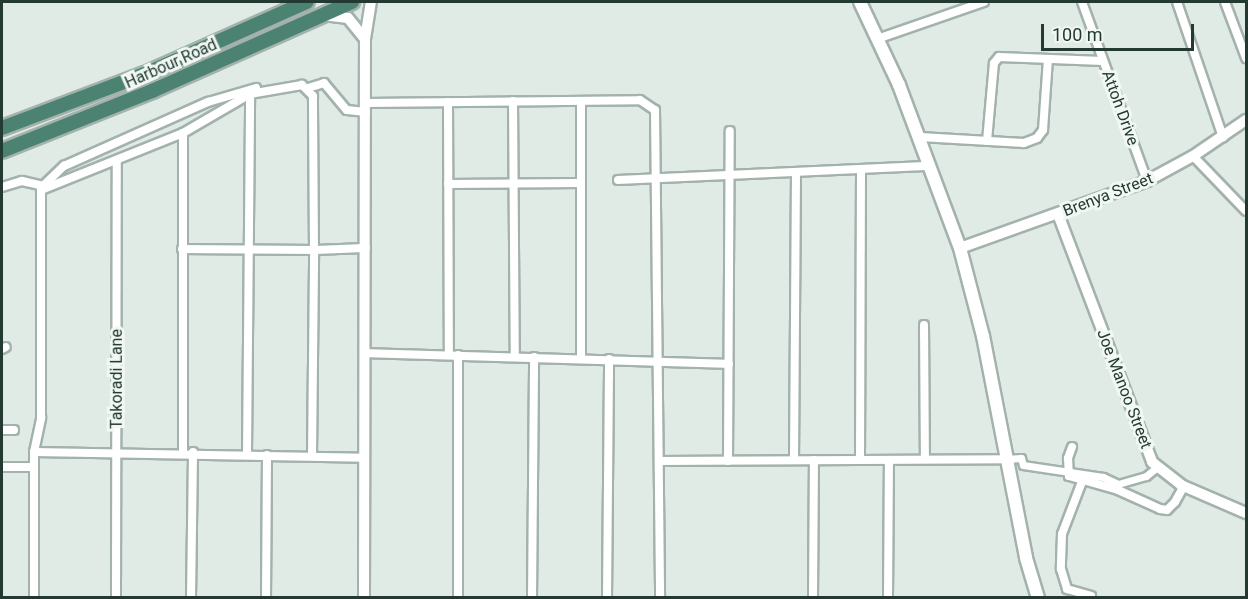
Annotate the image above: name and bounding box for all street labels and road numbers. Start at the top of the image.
street label: Harbour Road [122,35,220,93]
street label: Attoh Drive [1098,68,1142,148]
street label: Brenya Street [1060,169,1156,221]
street label: Joe Manoo Street [1092,327,1156,451]
street label: Takoradi Lane [107,329,127,429]

